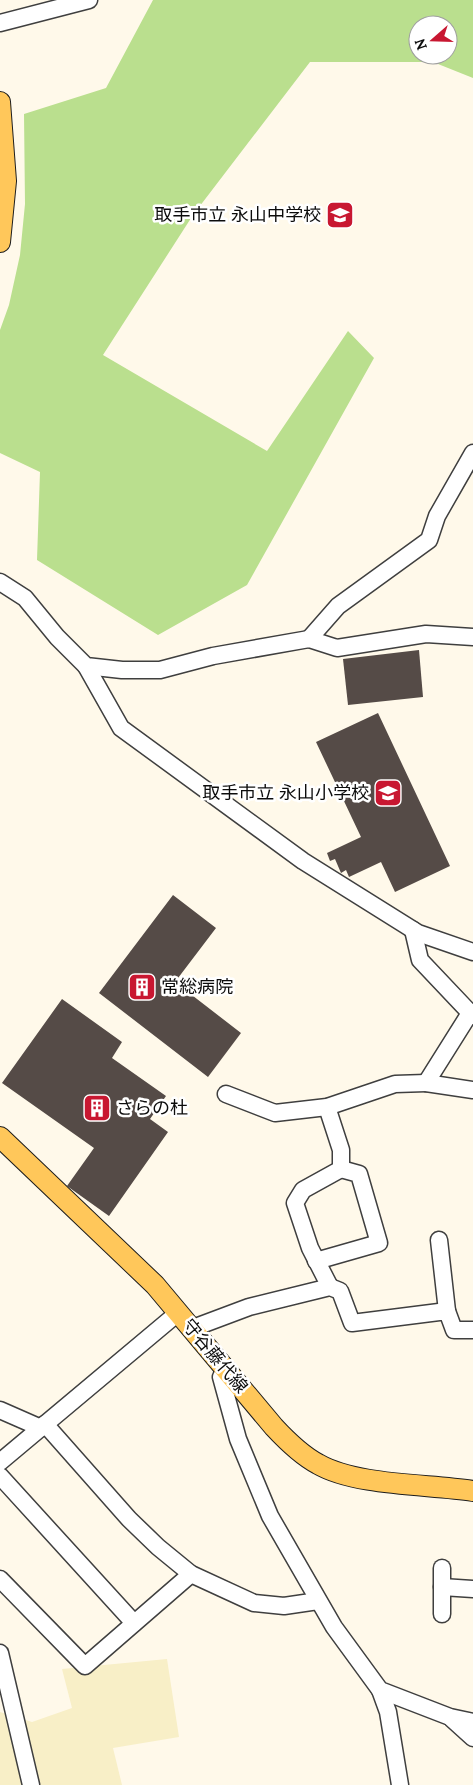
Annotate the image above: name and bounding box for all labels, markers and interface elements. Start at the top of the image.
north arrow [408,15,458,65]
text: N [410,36,431,53]
school or university icon: 取手市立 永山中学校 [325,200,355,230]
place label: 取手市立 永山中学校 [154,203,321,226]
school or university icon: 取手市立 永山小学校 [373,778,403,808]
place label: 取手市立 永山小学校 [202,781,369,804]
building icon: 常総病院 [127,972,157,1002]
place label: 常総病院 [161,975,233,998]
building icon: さらの杜 [82,1093,112,1123]
place label: さらの杜 [116,1096,188,1119]
street label: 守谷藤代線 [178,1314,253,1398]

